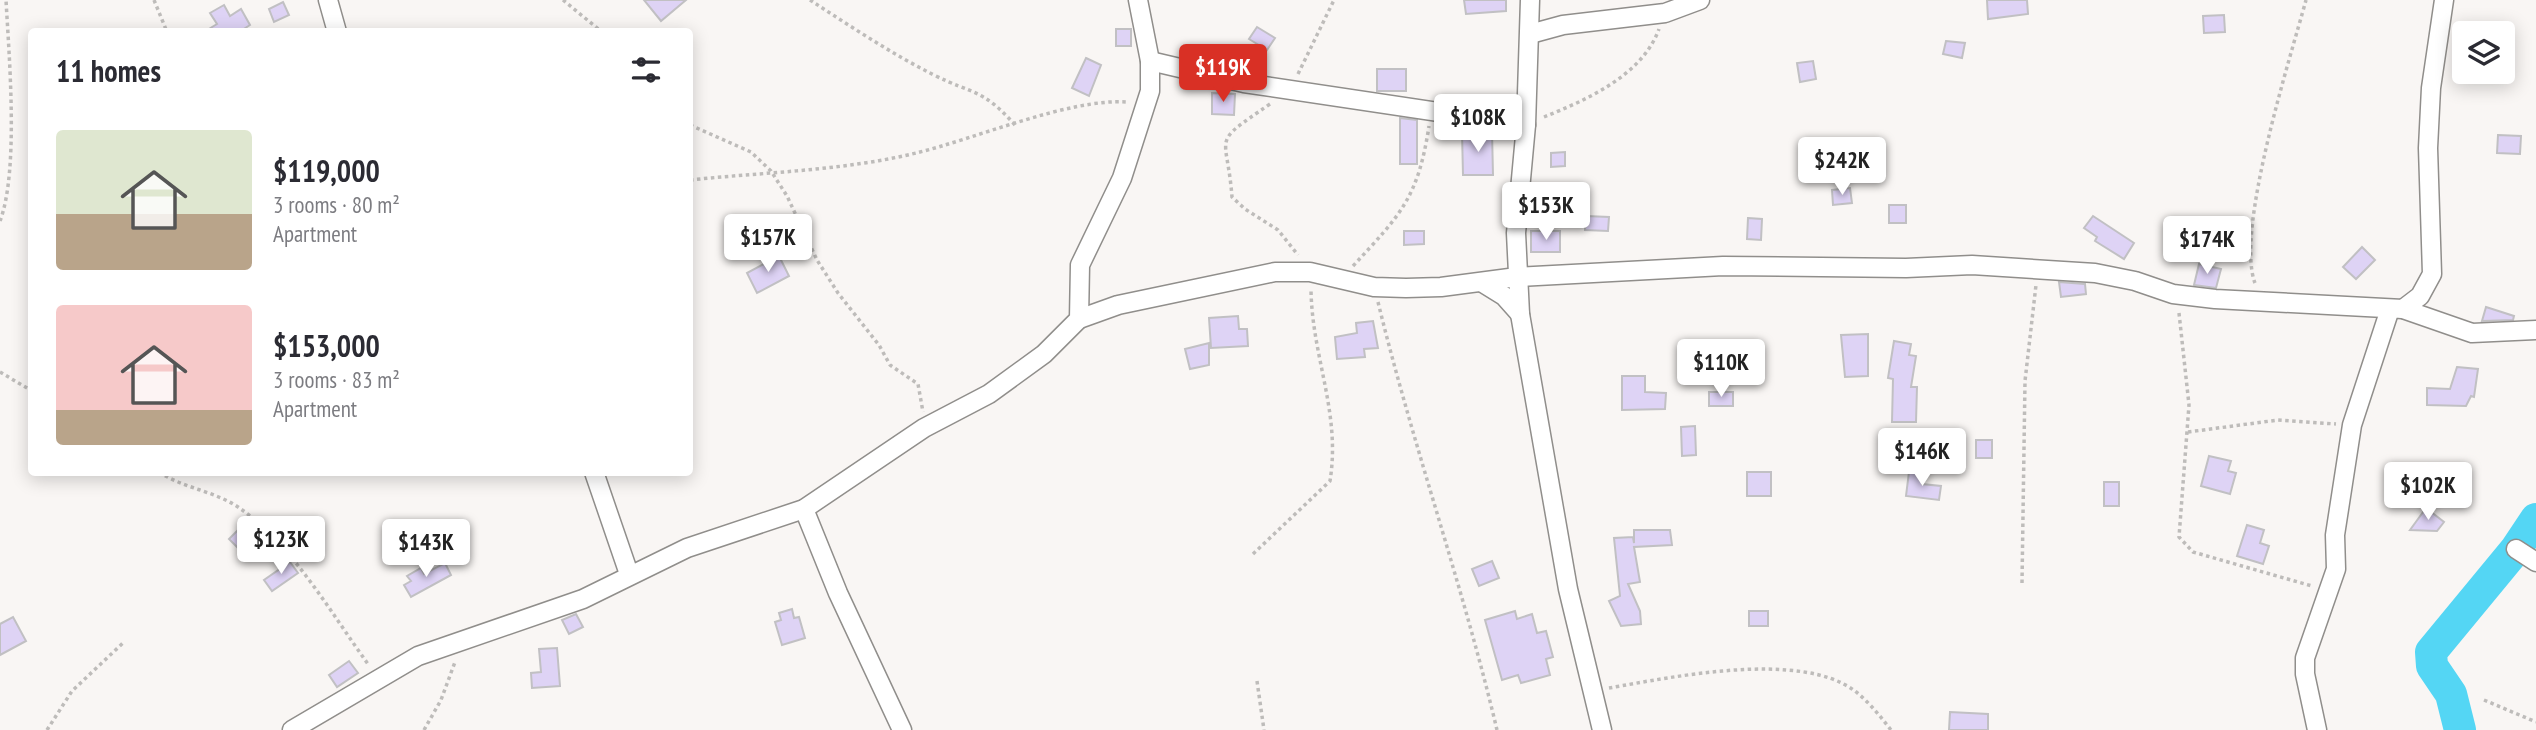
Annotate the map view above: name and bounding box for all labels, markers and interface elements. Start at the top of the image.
map controls [2452,21,2515,84]
button: layers [2452,21,2515,84]
pin: $119K [1174,44,1272,104]
text: 11 homes [56,51,161,90]
icon: filters [627,51,665,89]
text: $119K [1195,52,1251,81]
pin: $108K [1429,94,1527,154]
text: $108K [1450,102,1506,131]
pin: $242K [1793,138,1891,197]
text: $242K [1814,145,1870,174]
text: $119,000 [273,151,380,190]
icon: home [112,158,196,242]
pin: $153K [1497,182,1595,242]
text: 3 rooms · 80 m² [273,190,400,219]
text: $153K [1518,190,1574,219]
pin: $157K [719,215,817,274]
pin: $174K [2158,216,2256,276]
text: Apartment [273,219,357,248]
text: $157K [740,222,796,251]
text: $174K [2179,224,2235,253]
text: $153,000 [273,326,380,365]
icon: home [112,333,196,417]
pin: $110K [1672,340,1770,399]
text: $110K [1693,347,1749,376]
text: 3 rooms · 83 m² [273,365,400,394]
text: Apartment [273,394,357,423]
pin: $146K [1873,428,1971,488]
text: $146K [1894,436,1950,465]
pin: $102K [2379,462,2477,522]
text: $102K [2400,470,2456,499]
pin: $123K [232,516,330,576]
pin: $143K [377,520,475,579]
text: $123K [253,524,309,553]
text: $143K [398,527,454,556]

